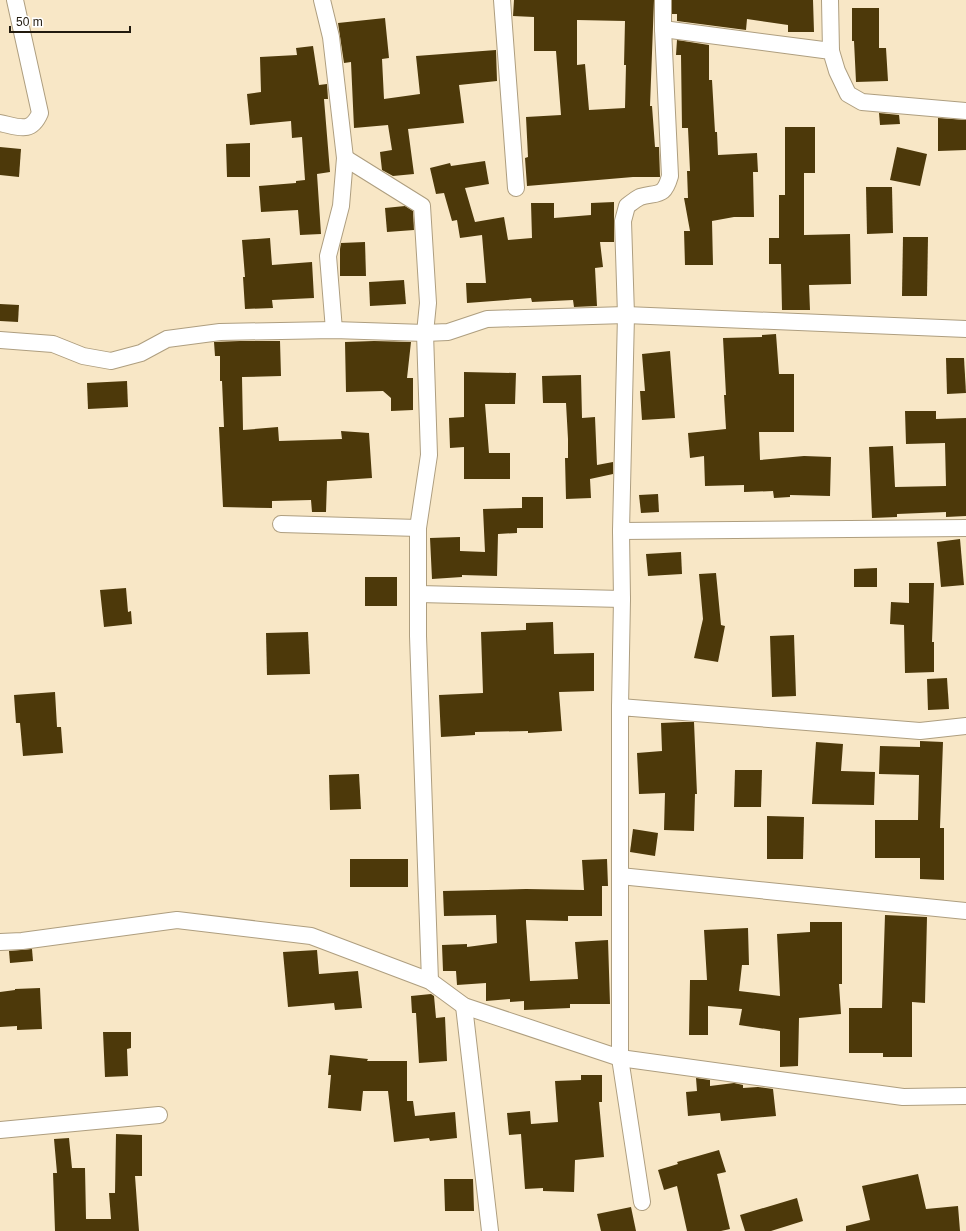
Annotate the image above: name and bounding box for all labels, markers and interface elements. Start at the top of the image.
scale bar [10,8,130,34]
text: 50 m [16,15,43,29]

